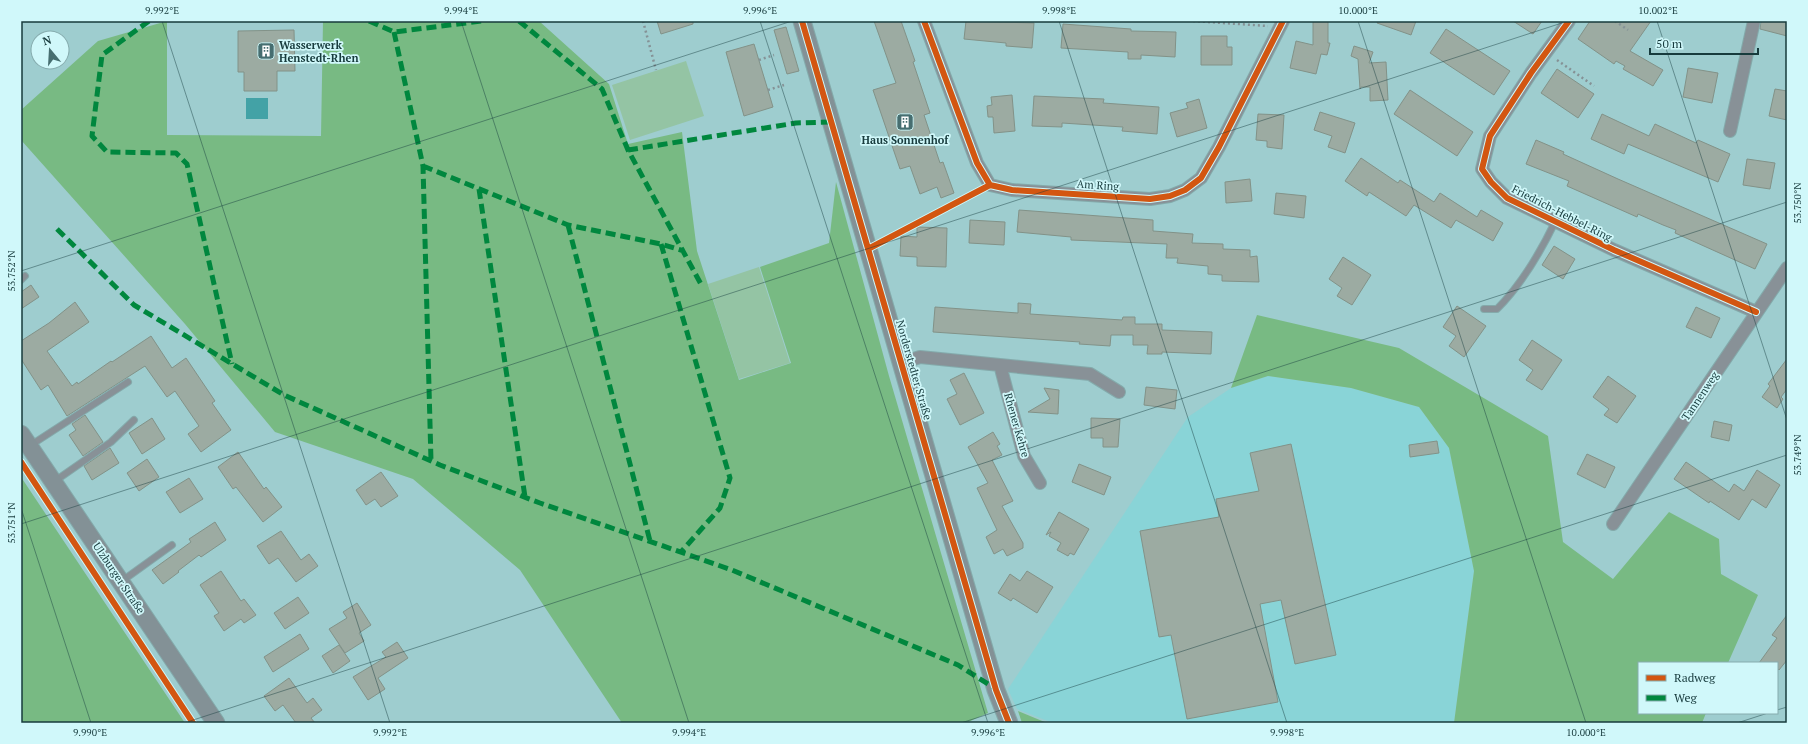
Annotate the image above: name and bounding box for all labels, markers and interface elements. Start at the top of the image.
text: 9.992°E [145,4,179,17]
text: 9.994°E [444,4,478,17]
text: 9.996°E [743,4,777,17]
text: 9.998°E [1042,4,1076,17]
text: 10.000°E [1338,4,1378,17]
text: 10.002°E [1638,4,1678,17]
north arrow [30,30,70,70]
scale bar [1650,30,1758,56]
text: N [41,32,54,48]
text: 50 m [1656,36,1683,51]
place label: Wasserwerk Henstedt-Rhen [279,38,359,65]
building icon: Wasserwerk Henstedt-Rhen [256,41,276,61]
building icon: Haus Sonnenhof [895,112,915,132]
place label: Haus Sonnenhof [862,133,949,147]
street label: Am Ring [1076,177,1120,193]
street label: Friedrich-Hebbel-Ring [1510,182,1615,244]
text: 53.750°N [1791,182,1804,224]
text: 53.752°N [5,250,18,292]
street label: Norderstedter Straße [893,318,935,422]
street label: Tannenweg [1678,369,1722,423]
street label: Rhener Kehre [1001,391,1033,459]
text: 53.749°N [1791,434,1804,476]
text: 53.751°N [5,502,18,544]
street label: Ulzburger Straße [90,540,148,617]
legend [1638,662,1778,714]
text: Radweg [1674,670,1716,685]
text: Weg [1674,690,1697,705]
text: 9.990°E [73,726,107,739]
text: 9.992°E [373,726,407,739]
text: 9.994°E [672,726,706,739]
text: 9.996°E [971,726,1005,739]
text: 9.998°E [1270,726,1304,739]
text: 10.000°E [1566,726,1606,739]

